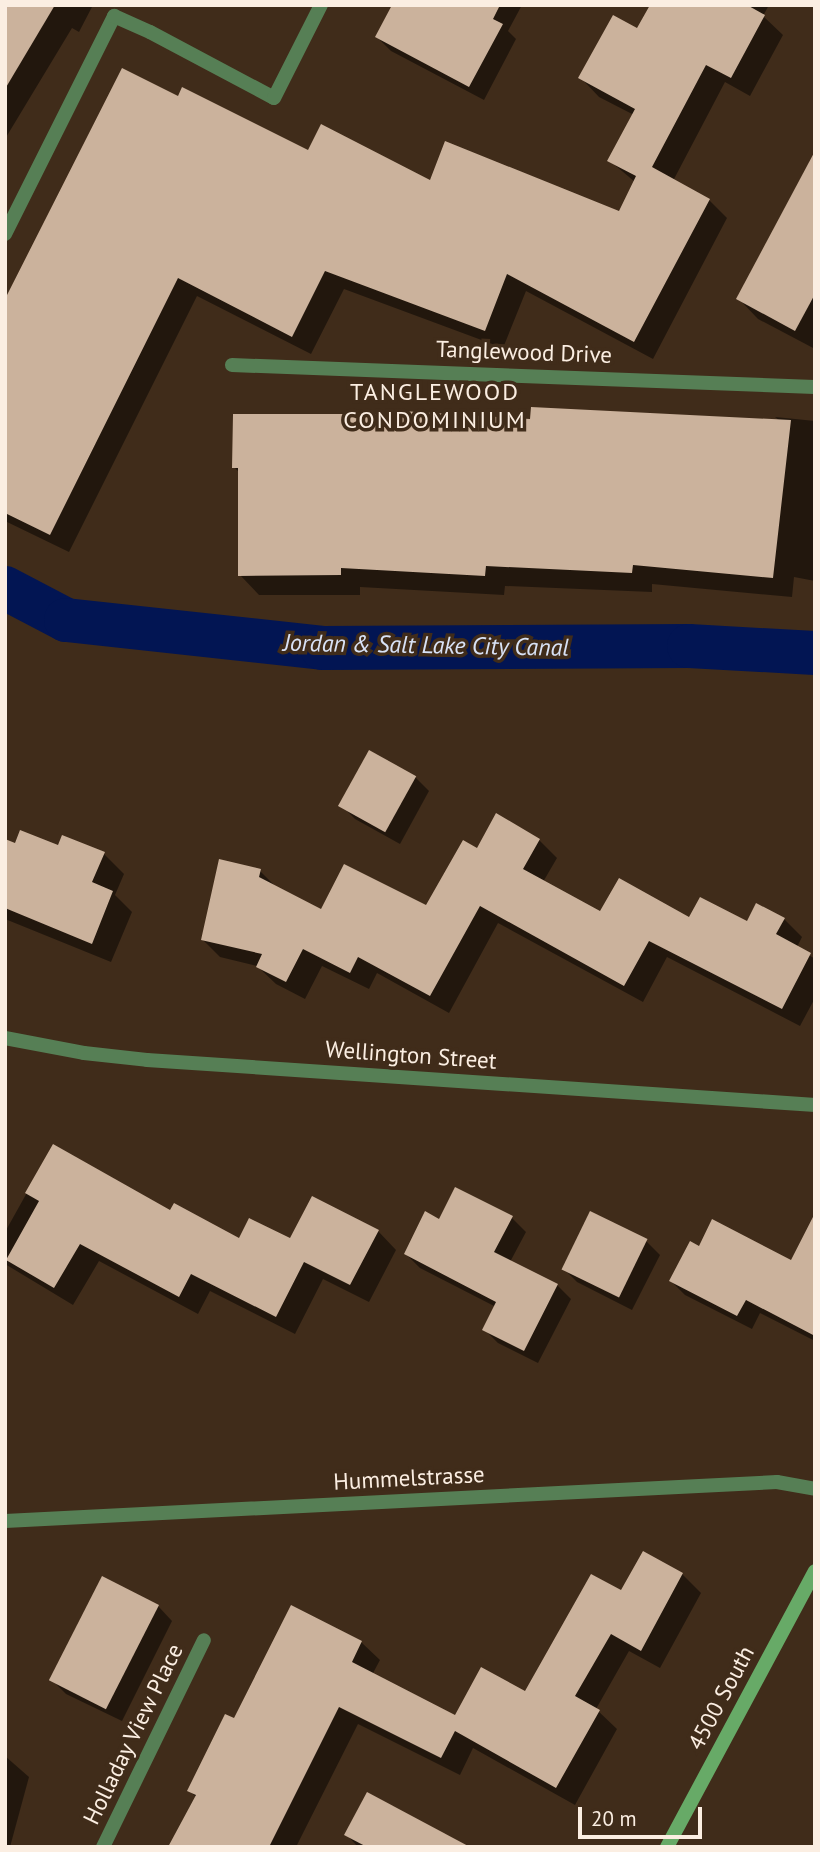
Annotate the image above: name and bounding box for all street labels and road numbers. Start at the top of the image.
street label: Tanglewood Drive [435,335,613,369]
street label: Wellington Street [324,1035,498,1075]
street label: Hummelstrasse [333,1460,485,1496]
street label: Holladay View Place [77,1638,189,1830]
street label: 4500 South [682,1641,760,1755]

